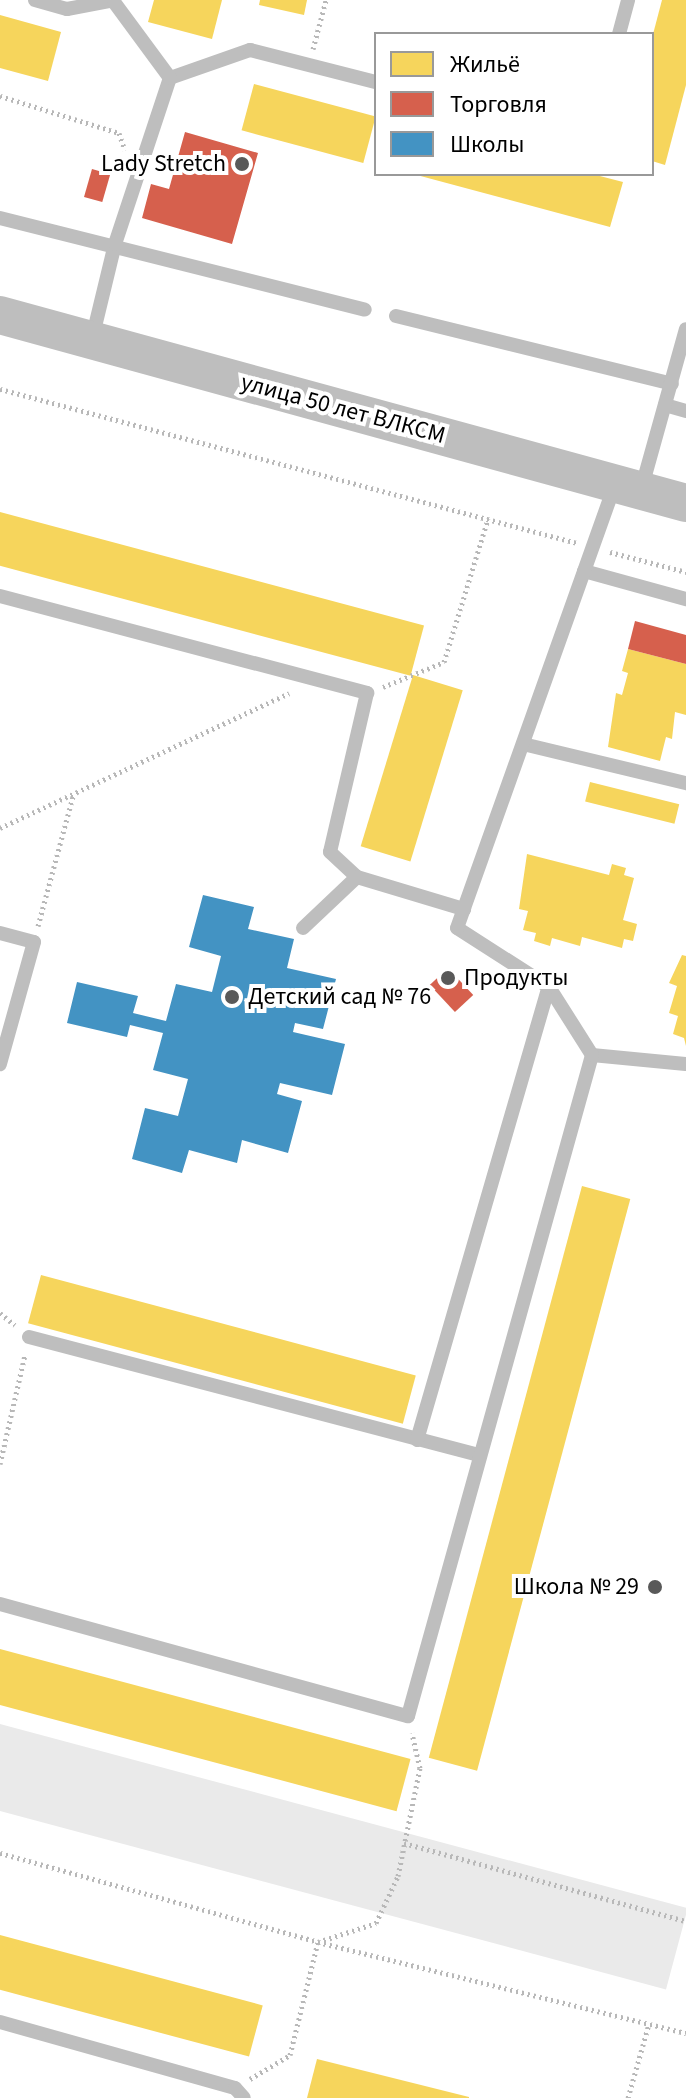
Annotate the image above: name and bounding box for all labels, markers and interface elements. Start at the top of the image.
legend [374,32,654,176]
text: Жильё [450,47,520,82]
text: Торговля [450,87,547,122]
text: Школы [450,127,524,162]
place label: Lady Stretch [101,150,226,178]
marker: Lady Stretch [233,155,251,173]
street label: улица 50 лет ВЛКСМ [238,368,448,450]
place label: Продукты [464,964,568,992]
marker: Продукты [439,969,457,987]
place label: Детский сад № 76 [248,983,431,1011]
marker: Детский сад № 76 [223,988,241,1006]
place label: Школа № 29 [514,1573,639,1601]
marker: Школа № 29 [646,1578,664,1596]

